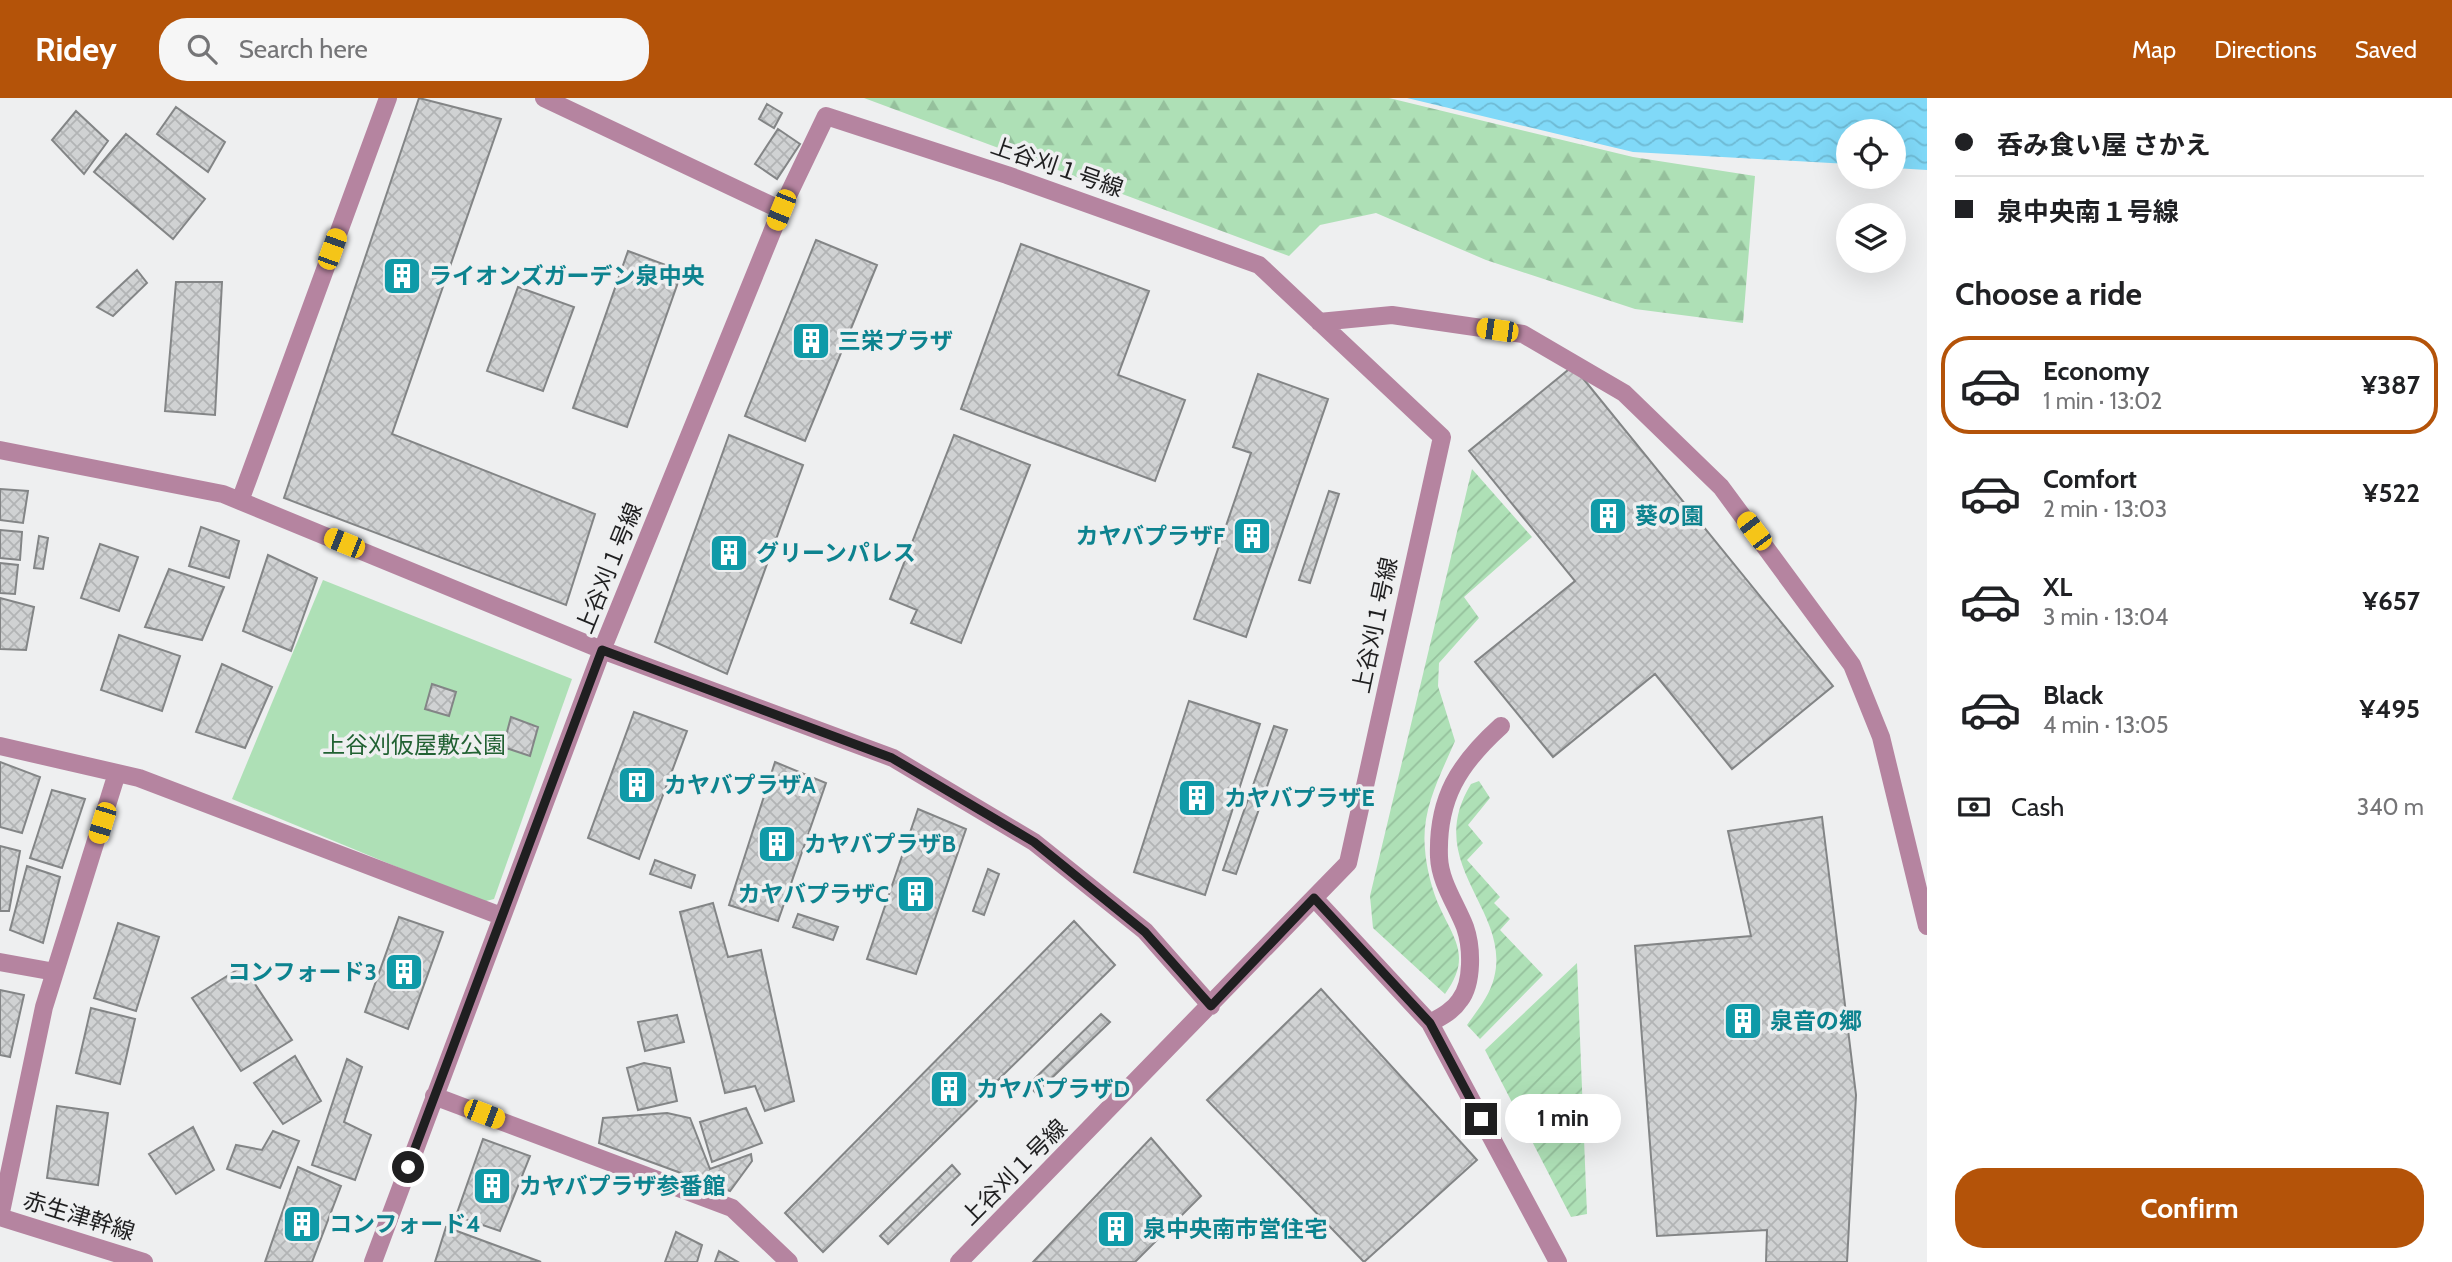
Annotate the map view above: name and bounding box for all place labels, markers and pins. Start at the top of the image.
building icon: ライオンズガーデン泉中央 [381,255,423,297]
place label: ライオンズガーデン泉中央 [429,262,705,290]
building icon: 三栄プラザ [790,320,832,362]
place label: 三栄プラザ [838,327,953,355]
building icon: 葵の園 [1587,495,1629,537]
place label: 葵の園 [1635,502,1704,530]
building icon: カヤバプラザF [1231,515,1273,557]
place label: カヤバプラザF [1075,522,1225,550]
building icon: グリーンパレス [708,532,750,574]
place label: グリーンパレス [756,539,916,567]
building icon: カヤバプラザA [616,764,658,806]
place label: カヤバプラザA [664,771,817,799]
building icon: カヤバプラザE [1176,777,1218,819]
place label: カヤバプラザE [1224,784,1375,812]
building icon: カヤバプラザB [756,823,798,865]
place label: カヤバプラザB [804,830,956,858]
building icon: カヤバプラザC [895,873,937,915]
place label: カヤバプラザC [737,880,889,908]
building icon: コンフォード3 [383,951,425,993]
place label: コンフォード3 [227,958,377,986]
building icon: 泉音の郷 [1722,1000,1764,1042]
place label: 泉音の郷 [1770,1007,1862,1035]
building icon: カヤバプラザD [928,1068,970,1110]
place label: カヤバプラザD [976,1075,1130,1103]
building icon: カヤバプラザ参番館 [471,1165,513,1207]
place label: カヤバプラザ参番館 [519,1172,726,1200]
building icon: コンフォード4 [281,1203,323,1245]
building icon: 泉中央南市営住宅 [1095,1208,1137,1250]
place label: コンフォード4 [329,1210,481,1238]
place label: 泉中央南市営住宅 [1143,1215,1327,1243]

